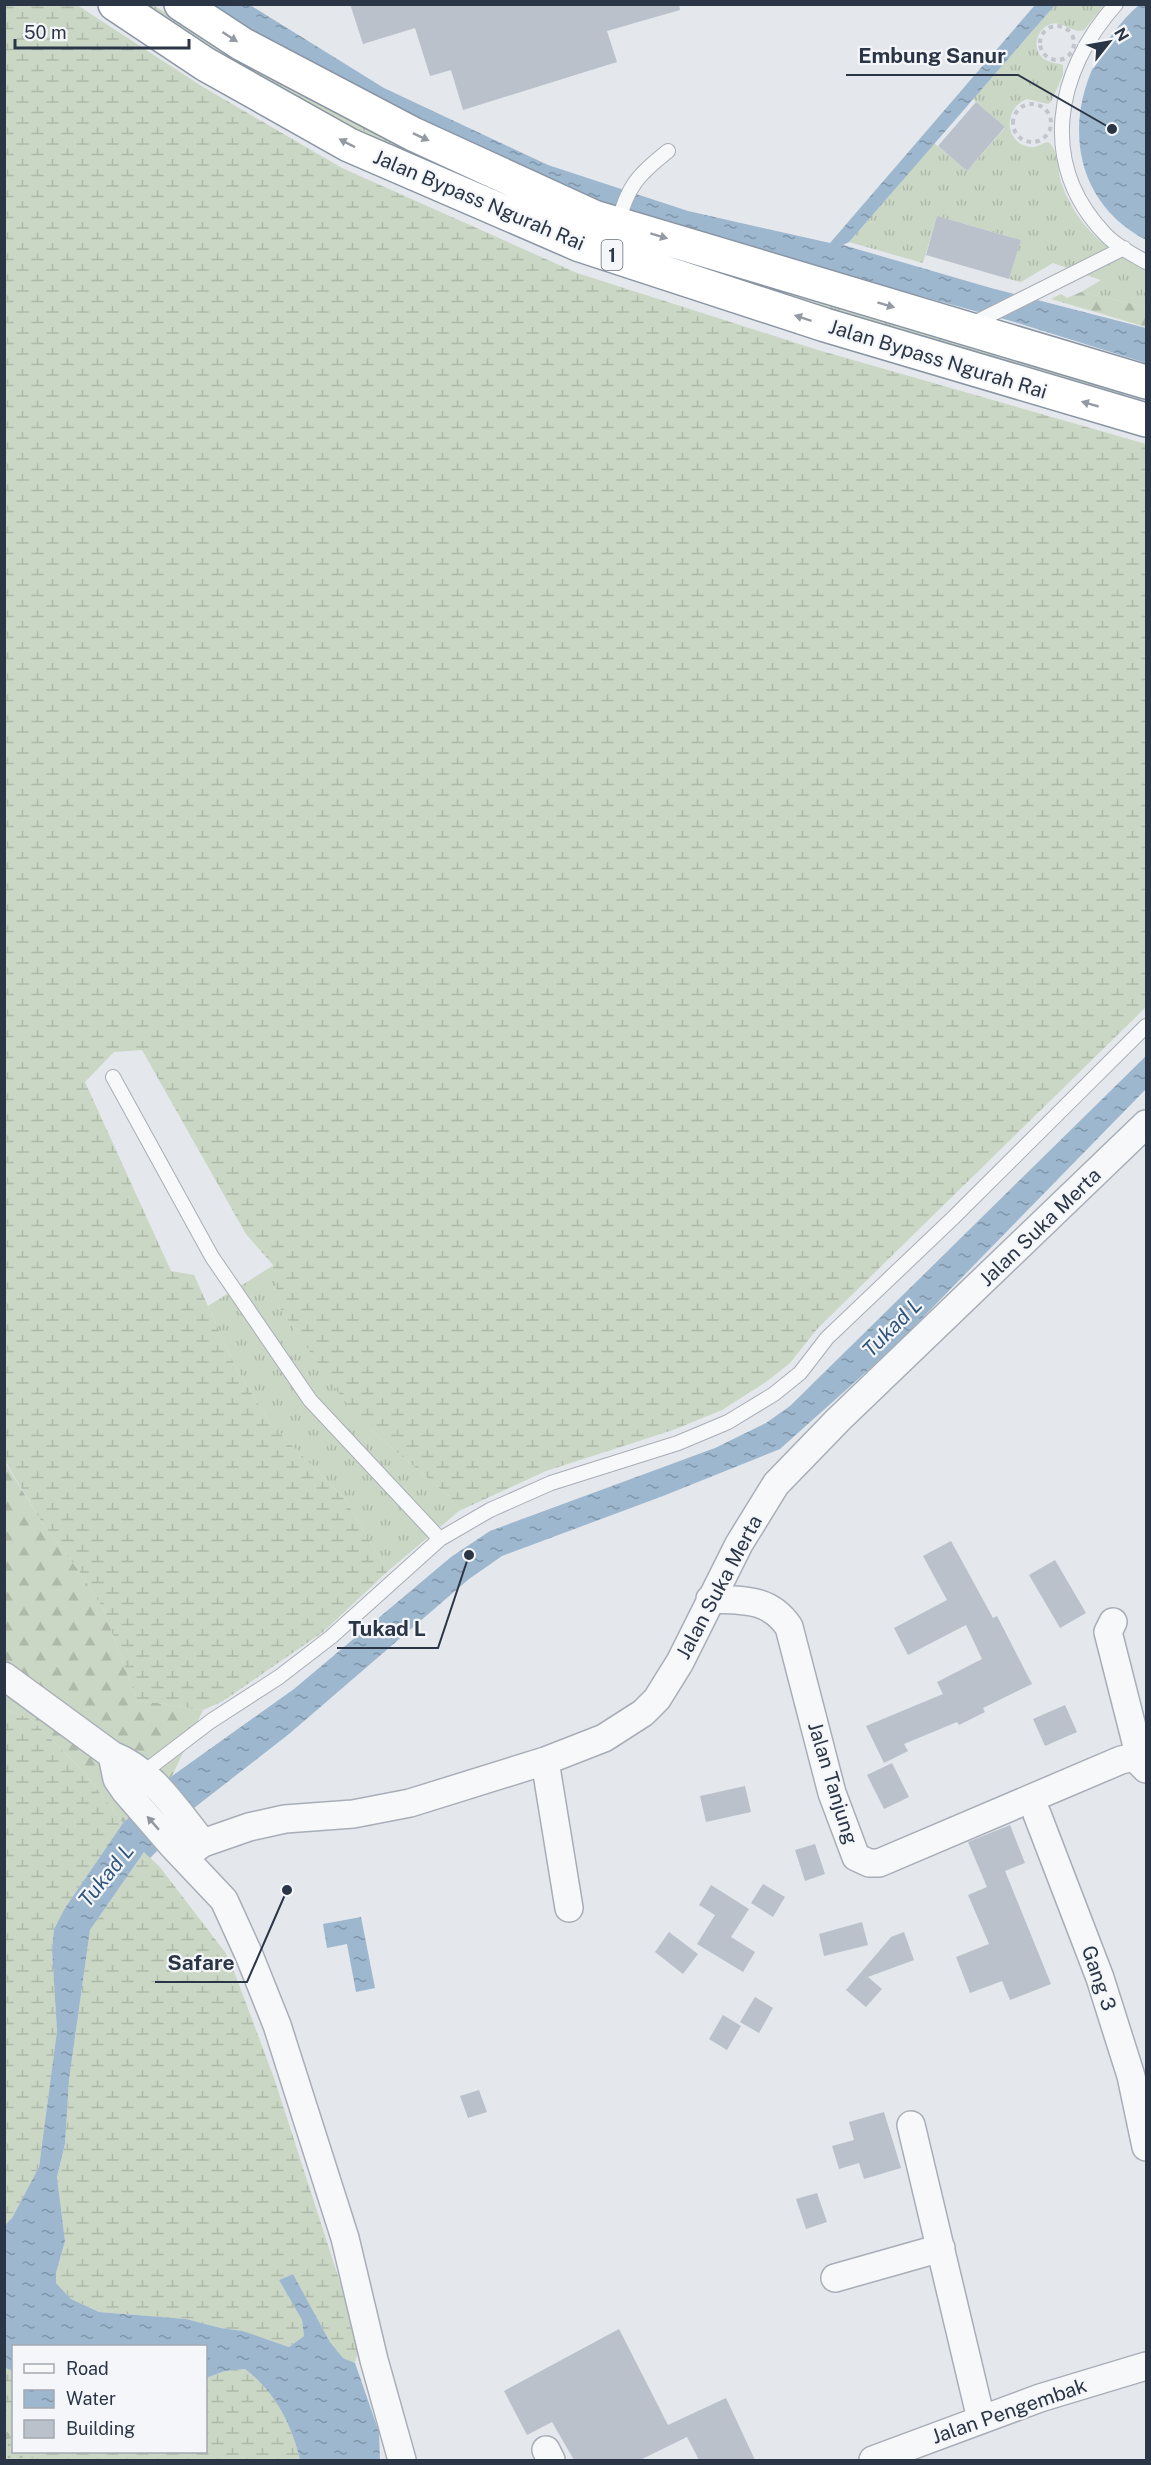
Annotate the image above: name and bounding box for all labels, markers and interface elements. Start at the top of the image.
scale bar [15,12,189,50]
north arrow [1079,12,1139,72]
text: 50 m [24,22,67,43]
text: N [1110,24,1133,45]
one-way arrow [222,31,238,42]
callout: Embung Sanur [846,36,1018,75]
text: Embung Sanur [858,43,1006,68]
one-way arrow [413,133,430,142]
one-way arrow [338,138,355,148]
street label: Jalan Bypass Ngurah Rai [370,145,588,255]
one-way arrow [650,232,668,241]
road number: 1 [602,240,622,270]
one-way arrow [877,301,895,310]
one-way arrow [794,313,812,322]
street label: Jalan Bypass Ngurah Rai [826,314,1050,404]
one-way arrow [1081,399,1099,408]
street label: Jalan Suka Merta [974,1163,1106,1291]
water label: Tukad L [857,1292,927,1362]
street label: Jalan Suka Merta [671,1511,767,1663]
callout: Tukad L [337,1609,438,1648]
text: Tukad L [348,1616,426,1641]
street label: Jalan Tanjung [803,1719,863,1847]
one-way arrow [147,1816,160,1831]
water label: Tukad L [73,1838,139,1912]
street label: Gang 3 [1077,1942,1121,2014]
callout: Safare [155,1943,247,1982]
text: Safare [167,1950,235,1975]
legend [12,2345,207,2453]
text: Road [66,2358,109,2379]
street label: Jalan Pengembak [928,2373,1090,2449]
text: Water [66,2388,116,2409]
text: Building [66,2418,135,2439]

